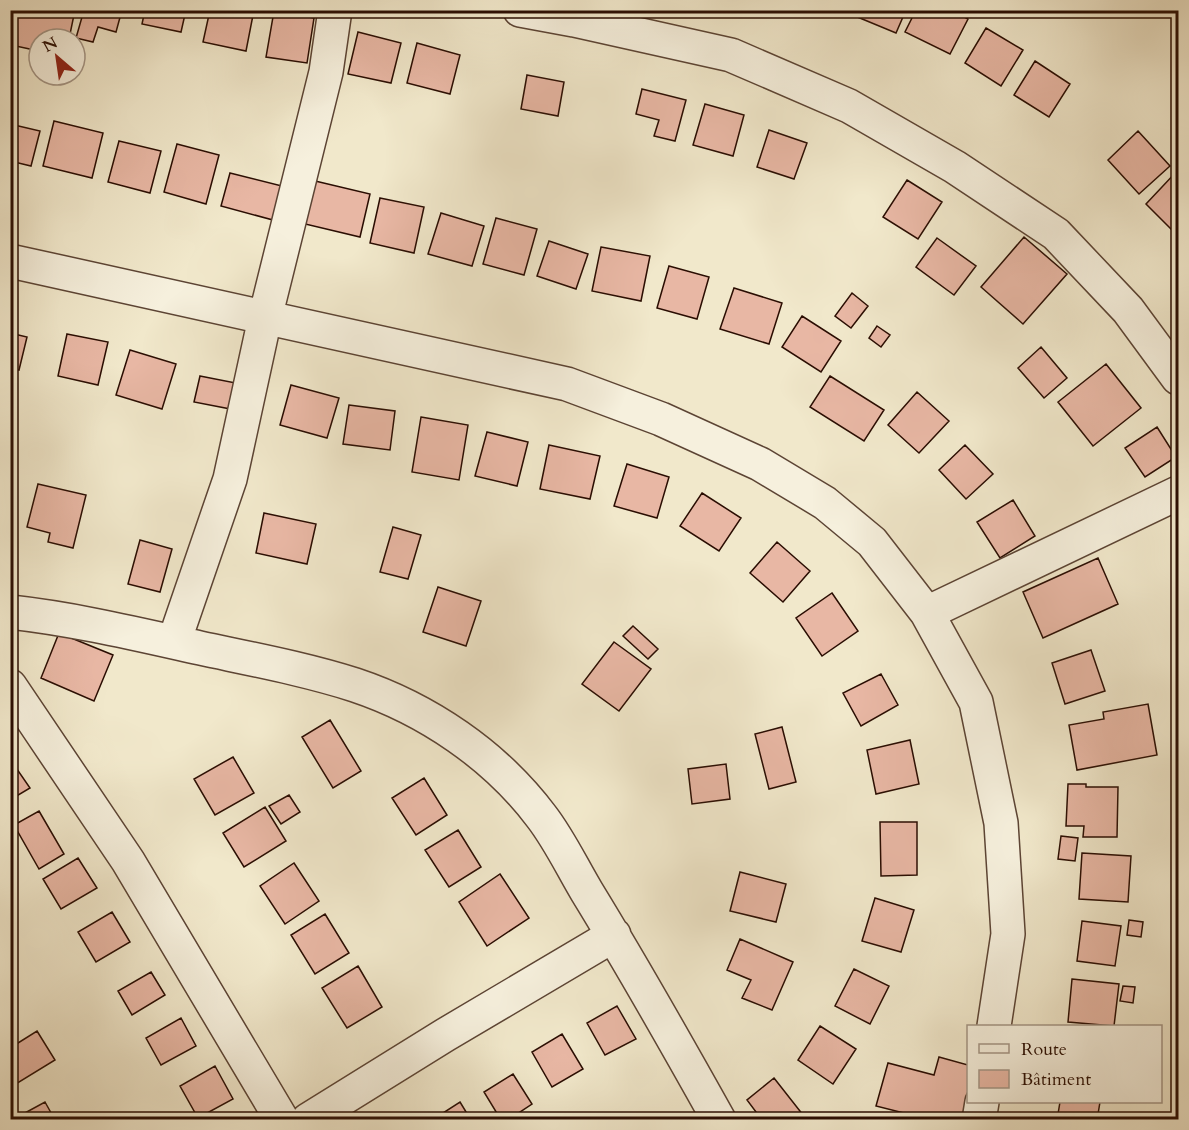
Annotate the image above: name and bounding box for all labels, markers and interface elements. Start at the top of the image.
north arrow [27,27,87,87]
text: N [39,32,62,58]
legend [967,1025,1162,1103]
text: Route [1021,1037,1067,1062]
text: Bâtiment [1021,1067,1091,1092]

